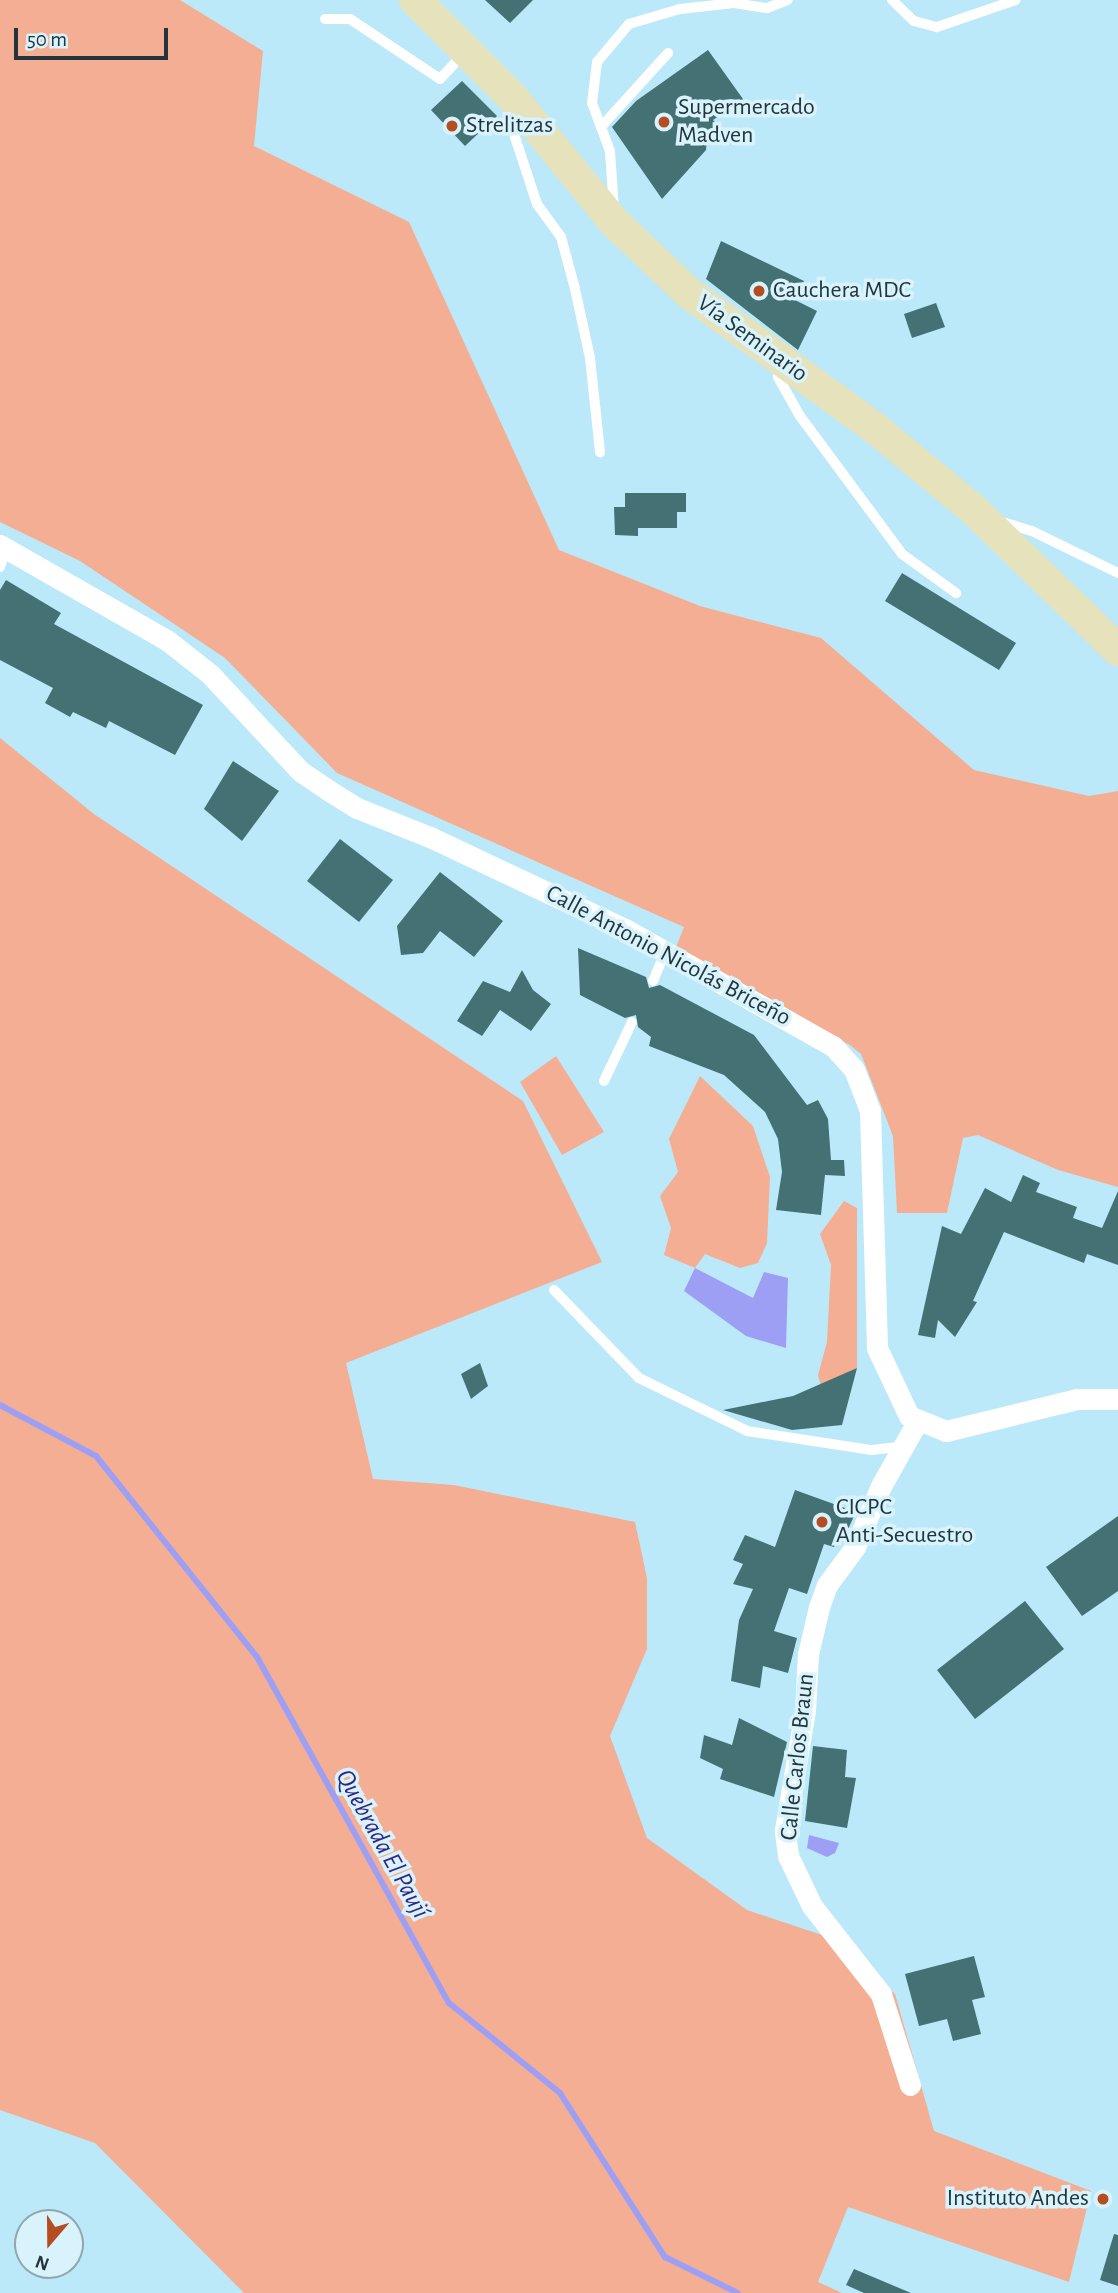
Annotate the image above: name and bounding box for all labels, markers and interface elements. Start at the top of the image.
scale bar [18,14,172,58]
text: 50 m [27,29,67,50]
place label: Supermercado Madven [678,94,815,150]
place label: Strelitzas [466,112,553,140]
marker: Supermercado Madven [656,114,672,130]
marker: Strelitzas [444,118,460,134]
place label: Cauchera MDC [773,277,911,305]
marker: Cauchera MDC [751,283,767,299]
street label: Vía Seminario [691,289,813,389]
street label: Calle Antonio Nicolás Briceño [541,879,795,1033]
place label: CICPC Anti-Secuestro [836,1494,973,1550]
marker: CICPC Anti-Secuestro [814,1514,830,1530]
street label: Calle Carlos Braun [775,1672,821,1842]
water label: Quebrada El Paují [328,1764,436,1924]
place label: Instituto Andes [947,2185,1089,2213]
marker: Instituto Andes [1095,2191,1111,2207]
north arrow [14,2209,84,2279]
text: N [33,2251,52,2274]

